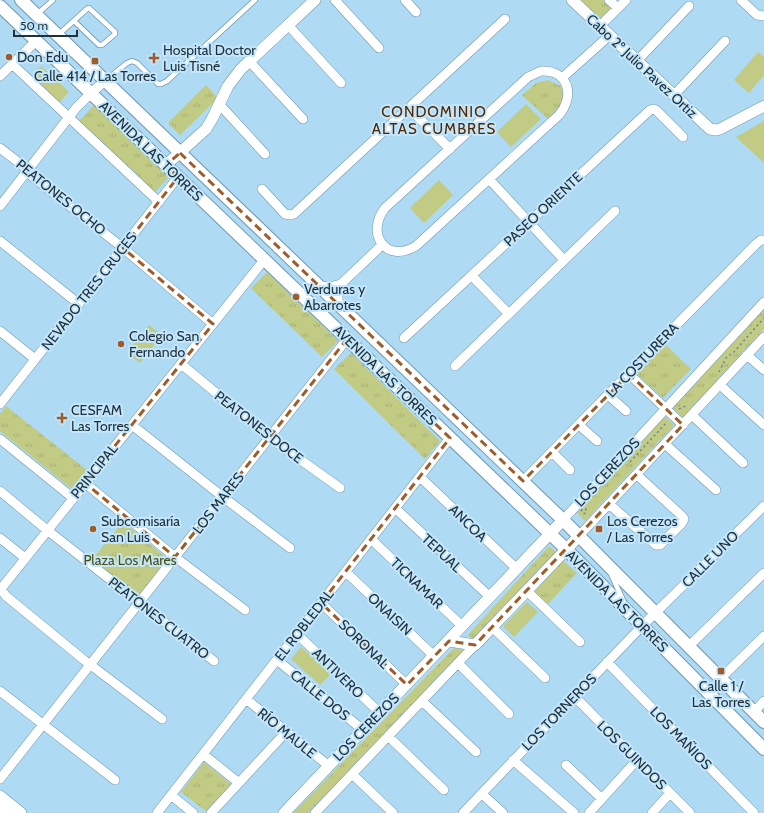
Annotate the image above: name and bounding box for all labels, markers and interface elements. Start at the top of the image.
street label: Cabo 2º Julio Pavez Ortiz [583,10,701,122]
scale bar [14,12,77,38]
text: 50 m [20,18,48,33]
place label: Hospital Doctor Luis Tisné [163,41,256,75]
place label: Don Edu [17,48,68,66]
marker: Don Edu [4,52,14,62]
marker: Hospital Doctor Luis Tisné [148,52,160,64]
marker: Calle 414 / Las Torres [90,56,100,66]
place label: Calle 414 / Las Torres [34,67,156,85]
street label: AVENIDA LAS TORRES [95,97,207,205]
district label: CONDOMINIO ALTAS CUMBRES [372,103,496,138]
street label: PEATONES OCHO [12,155,110,239]
street label: PASEO ORIENTE [500,168,586,250]
street label: NEVADO TRES CRUCES [37,228,141,354]
place label: Verduras y Abarrotes [304,280,365,314]
marker: Verduras y Abarrotes [291,292,301,302]
street label: LA COSTURERA [602,319,682,401]
street label: AVENIDA LAS TORRES [329,321,441,429]
place label: Colegio San Fernando [129,327,199,361]
marker: Colegio San Fernando [116,339,126,349]
street label: PEATONES DOCE [211,387,307,467]
place label: CESFAM Las Torres [71,401,130,435]
marker: CESFAM Las Torres [56,412,68,424]
street label: LOS CEREZOS [570,434,644,510]
street label: PRINCIPAL [67,440,121,502]
street label: LOS MARES [188,469,248,537]
street label: ANCOA [445,500,491,546]
place label: Subcomisaría San Luis [101,512,180,546]
place label: Los Cerezos / Las Torres [606,512,678,546]
marker: Subcomisaría San Luis [88,524,98,534]
marker: Los Cerezos / Las Torres [594,524,604,534]
street label: CALLE UNO [678,527,742,591]
street label: TEPUAL [418,530,466,576]
street label: AVENIDA LAS TORRES [562,546,672,656]
park label: Plaza Los Mares [83,551,177,569]
street label: TICNAMAR [387,553,448,613]
street label: PEATONES CUATRO [105,573,213,663]
street label: EL ROBLEDAL [270,586,338,664]
street label: ONAISIN [364,589,416,639]
street label: SORONAL [335,615,393,673]
street label: ANTIVERO [308,644,368,702]
street label: CALLE DOS [287,666,353,724]
marker: Calle 1 / Las Torres [716,666,726,676]
street label: LOS TORNEROS [518,670,600,754]
place label: Calle 1 / Las Torres [692,677,750,711]
street label: LOS CEREZOS [329,689,403,765]
street label: LOS MAÑIOS [646,703,716,773]
street label: RÍO MAULE [254,704,320,762]
street label: LOS GUINDOS [594,717,670,793]

